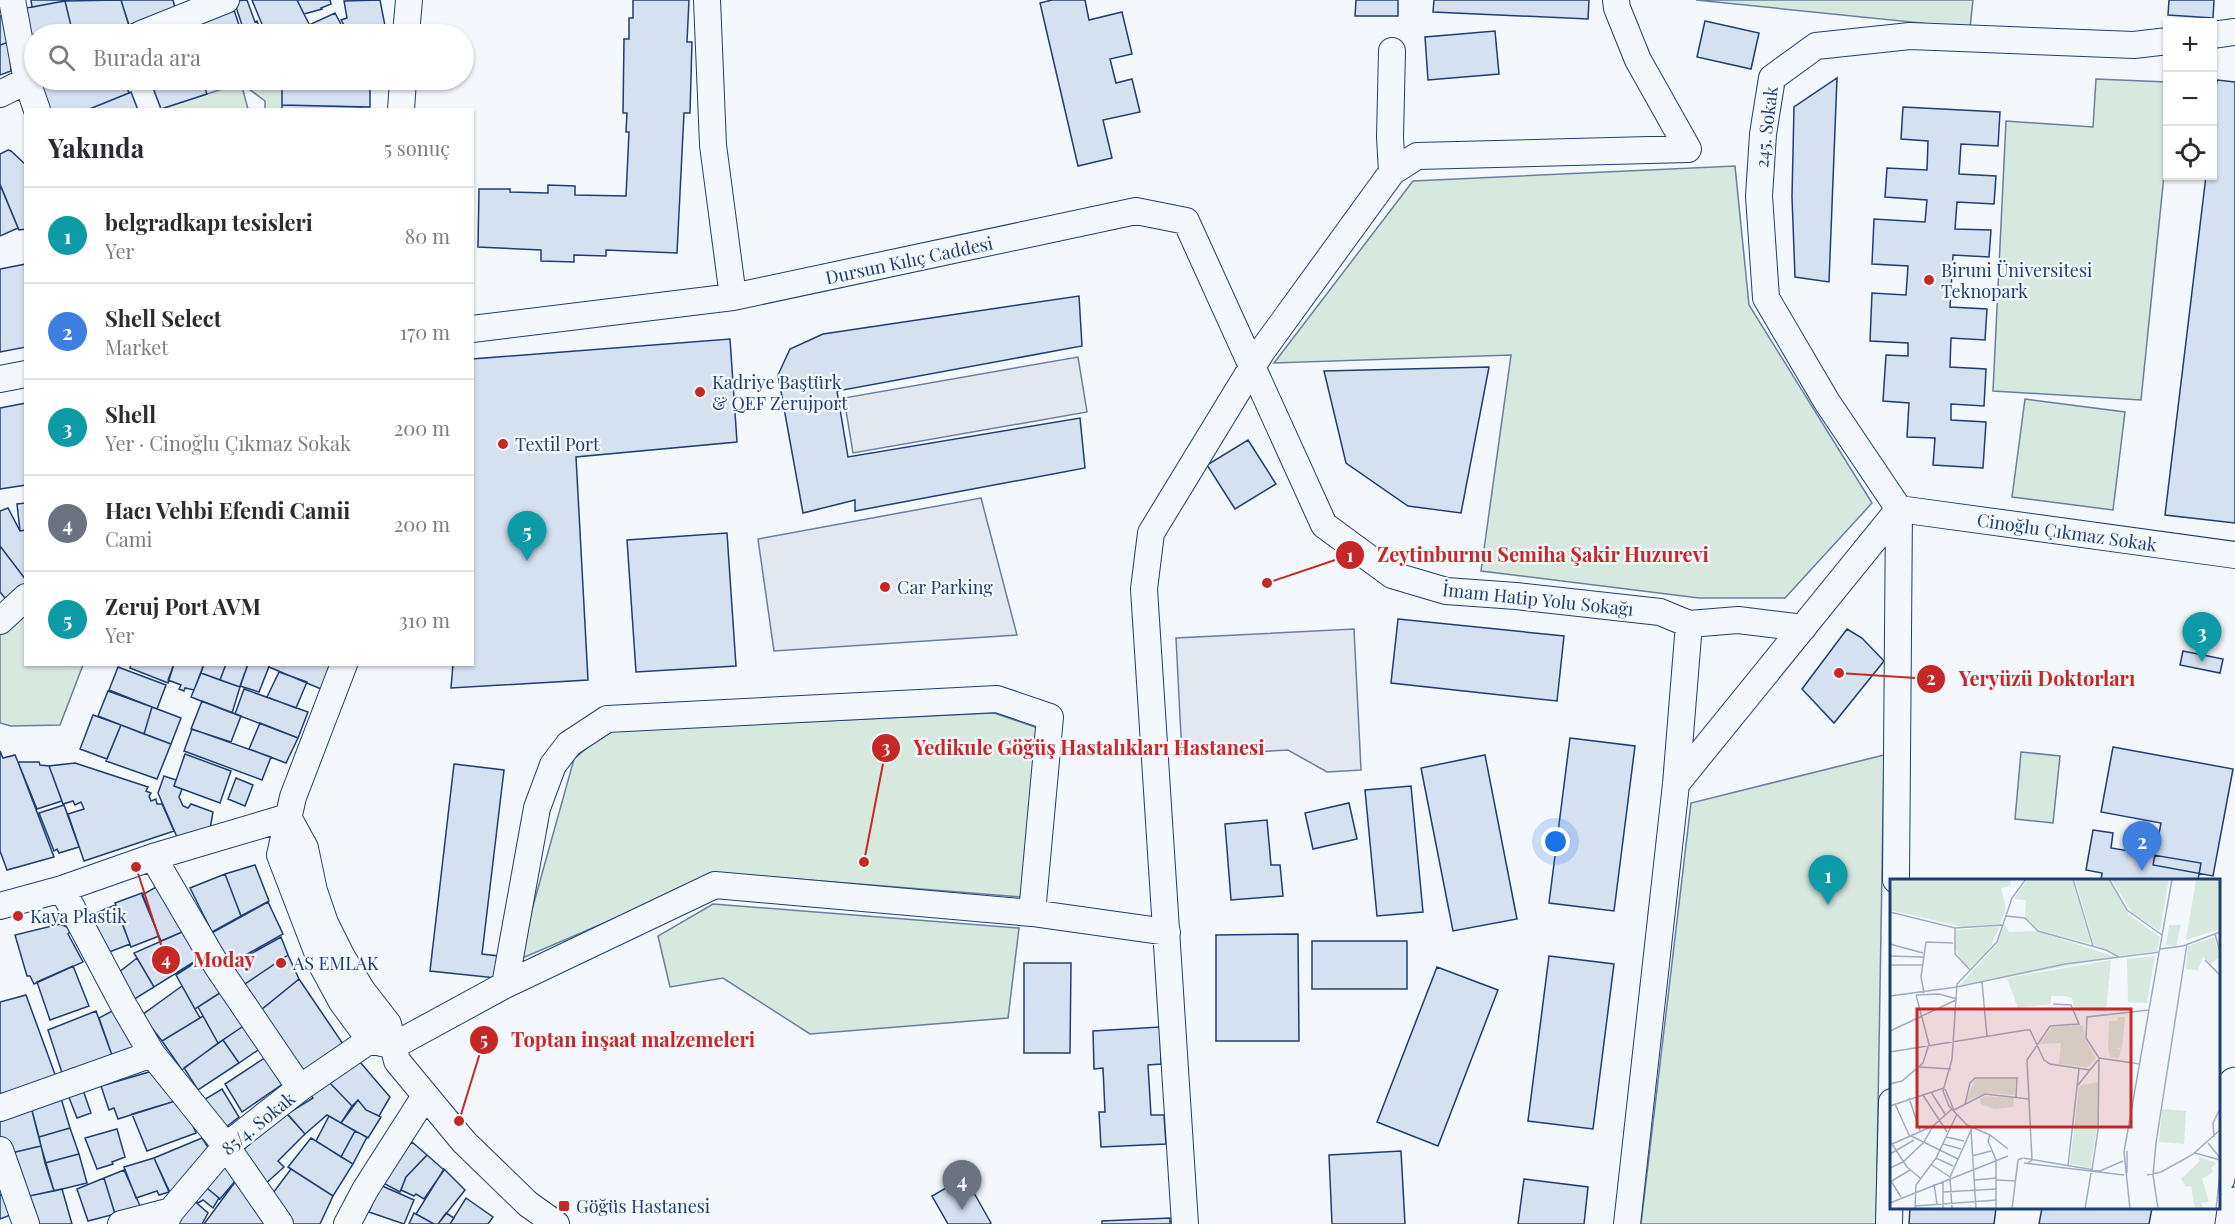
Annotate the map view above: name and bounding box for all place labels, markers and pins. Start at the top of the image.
place label: Biruni Üniversitesi Teknopark [1941,258,2092,303]
marker: Biruni Üniversitesi Teknopark [1922,273,1936,287]
place label: Kadriye Baştürk & QEF Zerujport [712,370,848,415]
marker: Kadriye Baştürk & QEF Zerujport [693,385,707,399]
place label: Textil Port [515,432,600,456]
marker: Textil Port [496,437,510,451]
pin: 5 [508,512,546,561]
callout: Zeytinburnu Semiha Şakir Huzurevi [1335,536,1721,574]
place label: Car Parking [897,575,993,599]
marker: Car Parking [878,580,892,594]
pin: 3 [2182,612,2222,662]
callout: Yeryüzü Doktorları [1916,660,2147,698]
callout: Yedikule Göğüş Hastalıkları Hastanesi [871,729,1277,767]
pin: 2 [2122,822,2162,871]
pin: 1 [1808,856,1848,905]
place label: Kaya Plastik [30,904,127,928]
marker: Kaya Plastik [11,909,25,923]
callout: Moday [151,941,267,979]
place label: AS EMLAK [292,951,379,975]
marker: AS EMLAK [274,956,288,970]
callout: Toptan inşaat malzemeleri [469,1021,767,1059]
pin: 4 [942,1160,982,1210]
place label: Göğüs Hastanesi [576,1194,710,1218]
marker: Göğüs Hastanesi [557,1199,571,1213]

